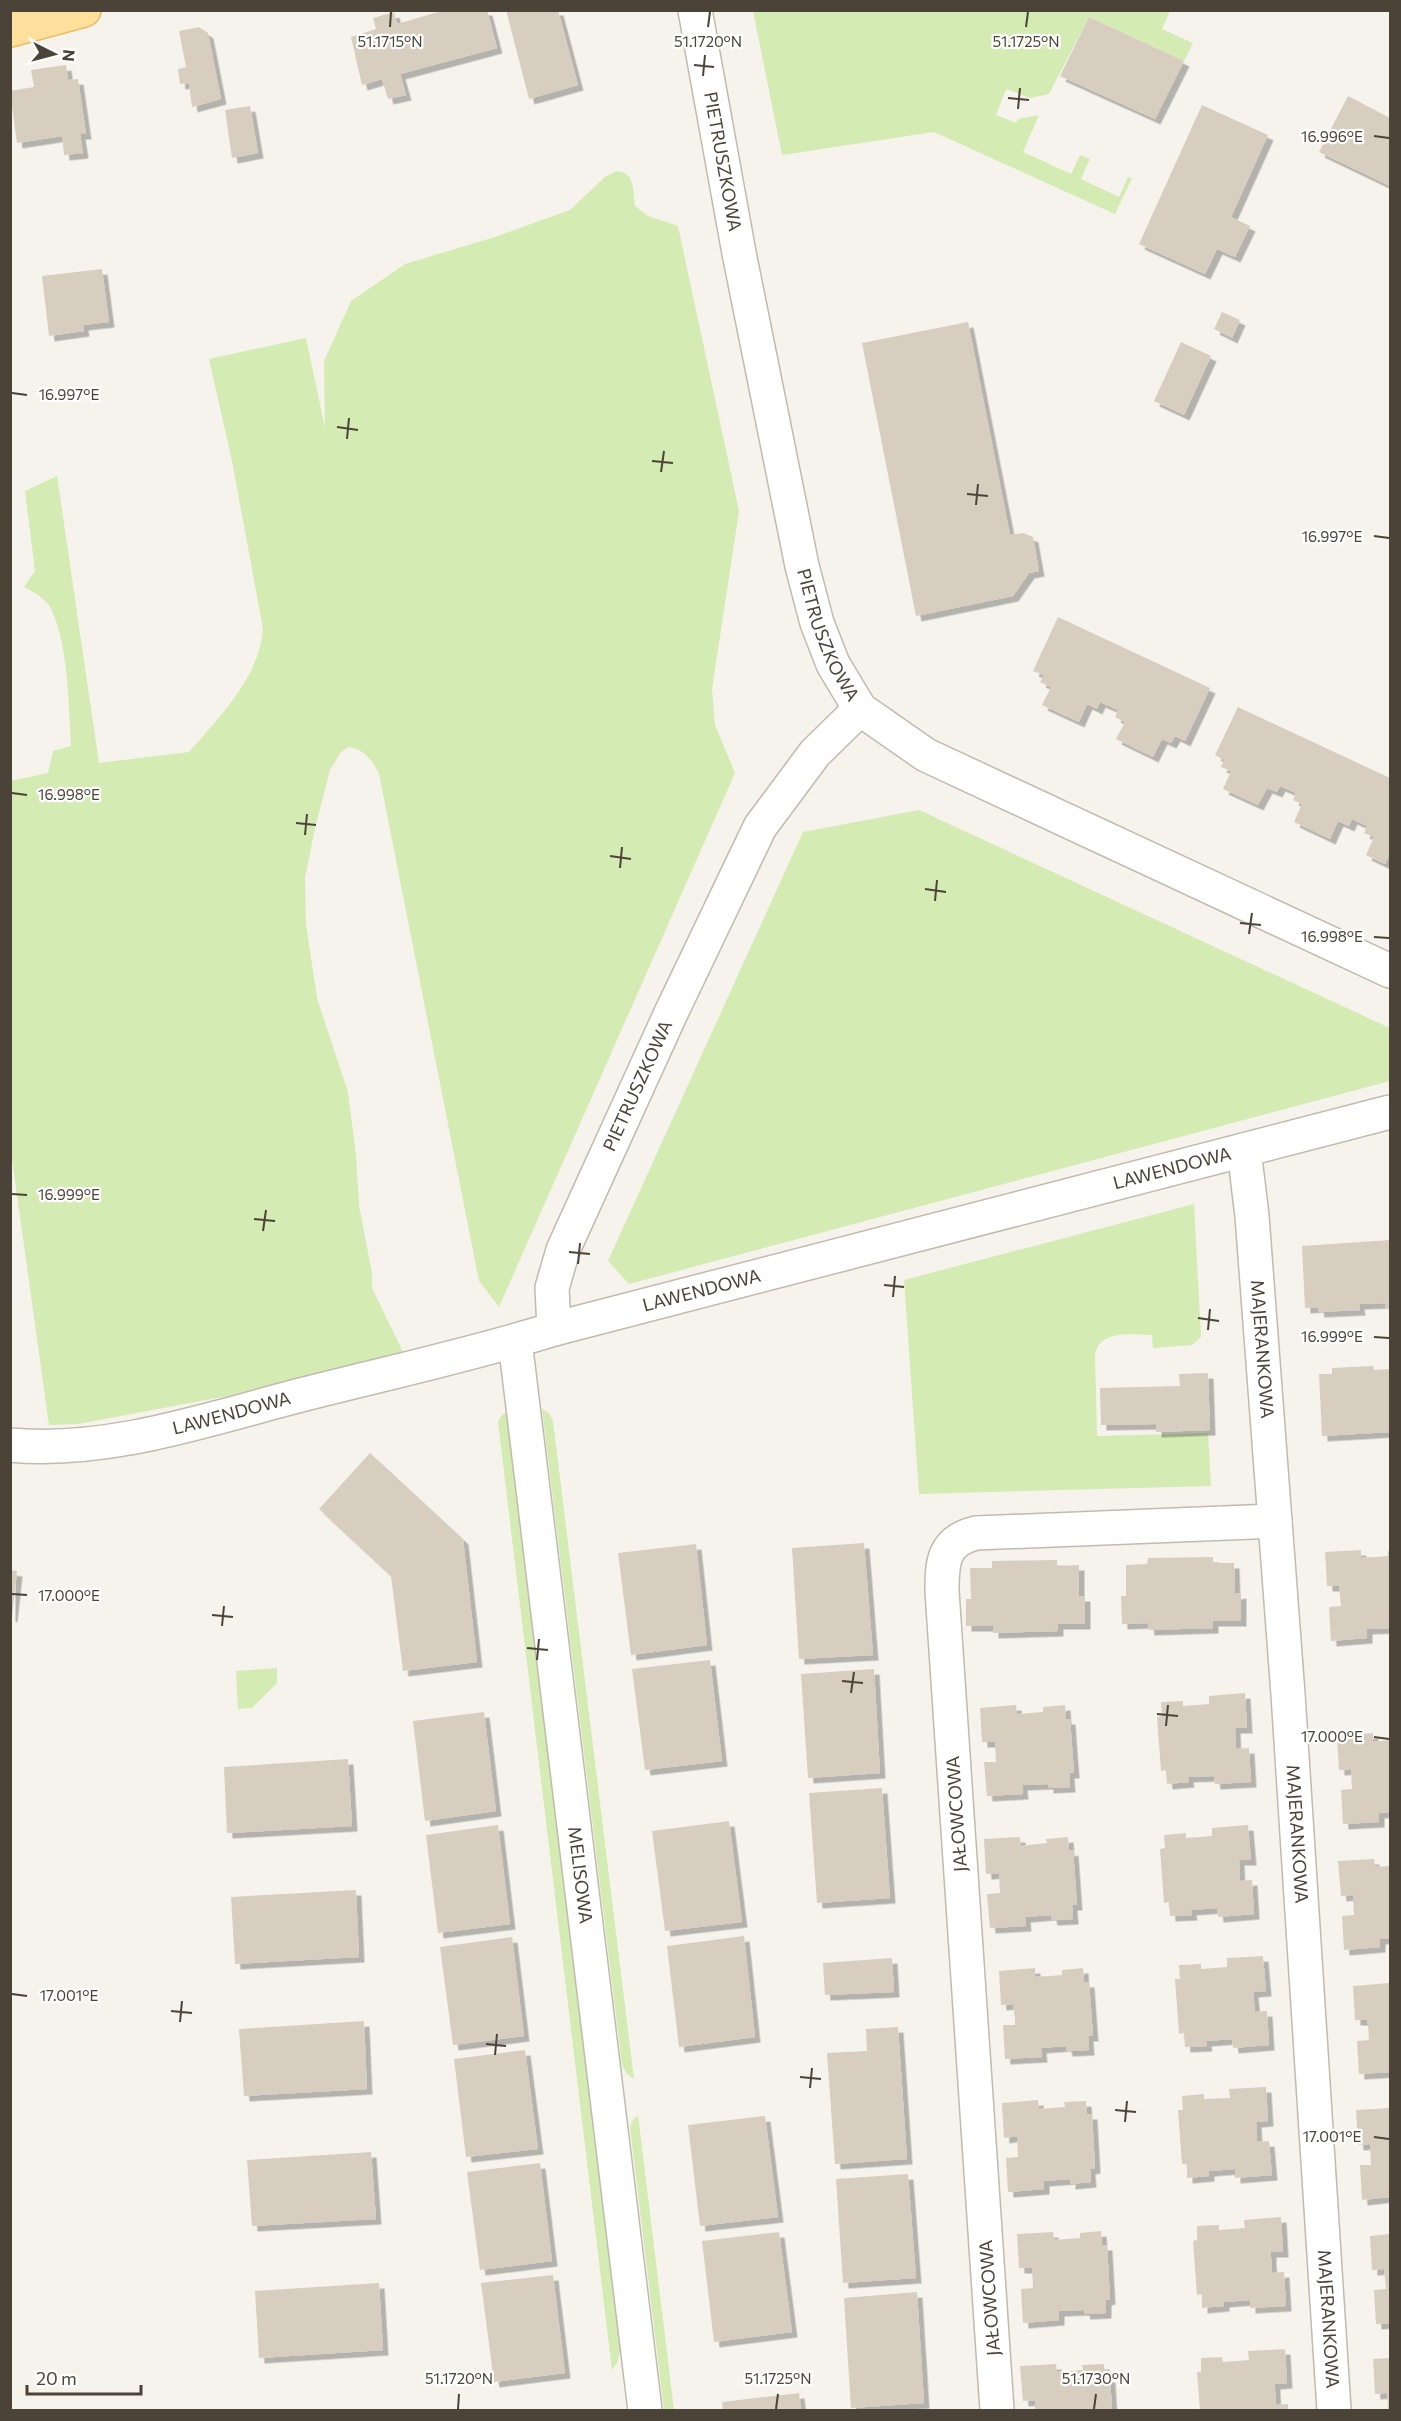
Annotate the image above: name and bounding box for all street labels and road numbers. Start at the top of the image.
street label: PIETRUSZKOWA [700,90,747,233]
street label: PIETRUSZKOWA [793,566,865,705]
street label: PIETRUSZKOWA [598,1017,676,1154]
street label: LAWENDOWA [1110,1142,1233,1193]
street label: LAWENDOWA [640,1264,763,1316]
street label: MAJERANKOWA [1247,1279,1279,1419]
street label: LAWENDOWA [170,1386,293,1439]
street label: JAŁOWCOWA [941,1755,971,1873]
street label: MAJERANKOWA [1283,1764,1313,1904]
street label: MELISOWA [564,1825,598,1925]
street label: JAŁOWCOWA [974,2239,1004,2357]
street label: MAJERANKOWA [1314,2249,1345,2389]

